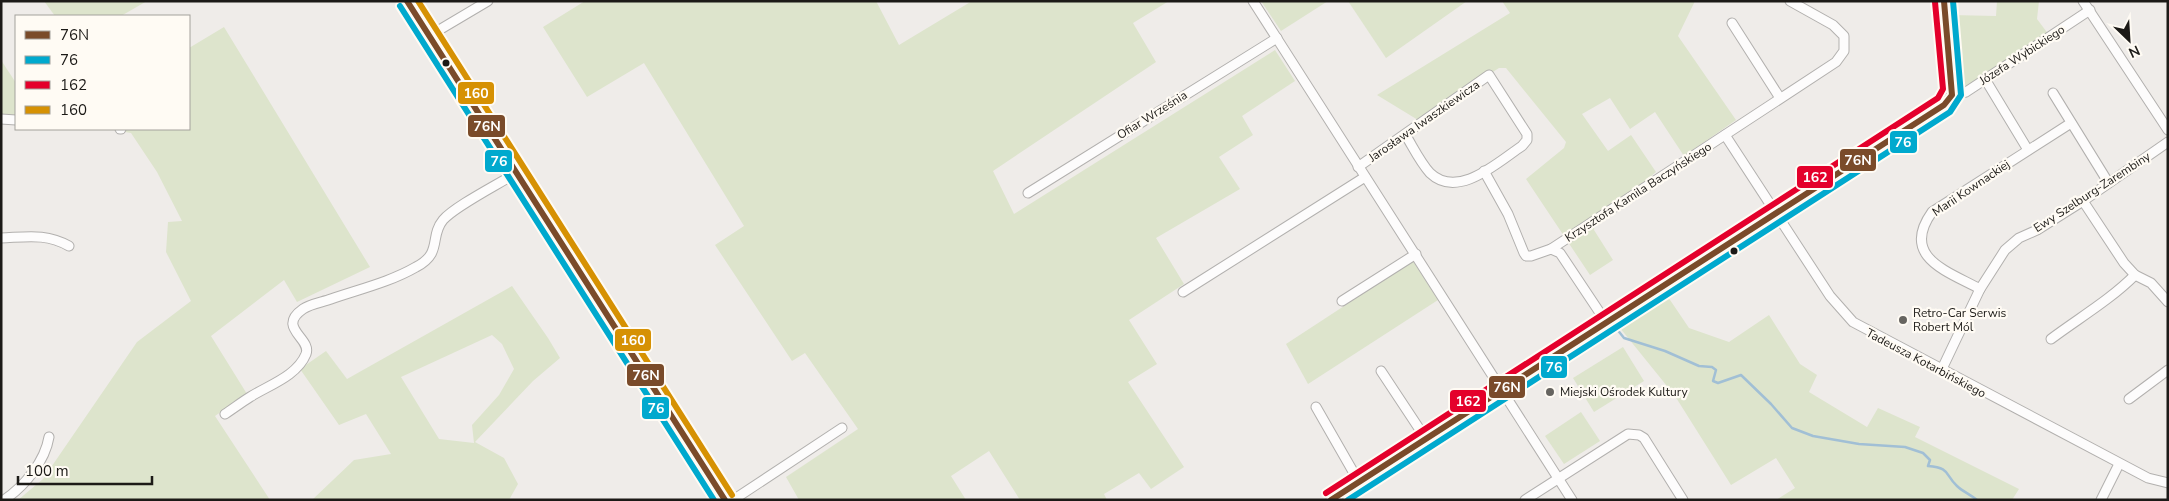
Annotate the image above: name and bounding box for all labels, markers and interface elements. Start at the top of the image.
legend [15,15,190,130]
north arrow [2104,15,2154,65]
street label: Józefa Wybickiego [1975,21,2068,89]
text: 76N [60,25,89,45]
text: N [2126,41,2143,62]
text: 76 [60,50,78,70]
unlabelled marker [441,58,451,68]
text: 162 [60,75,87,95]
street label: Jarosława Iwaszkiewicza [1364,77,1483,166]
line badge: 160 [457,81,495,105]
text: 160 [463,84,489,103]
street label: Ofiar Września [1114,87,1190,143]
text: 160 [60,100,87,120]
line badge: 76N [467,114,506,138]
text: 76N [473,117,501,136]
line badge: 76 [1889,130,1918,154]
text: 76 [1895,133,1911,152]
street label: Krzysztofa Kamila Baczyńskiego [1562,138,1715,245]
line badge: 76N [1839,148,1877,172]
street label: Ewy Szelburg-Zarembiny [2031,148,2154,236]
line badge: 76 [484,149,513,173]
text: 76N [1844,151,1872,170]
text: 76 [491,152,507,171]
street label: Marii Kownackiej [1929,156,2013,220]
line badge: 162 [1796,165,1834,189]
text: 162 [1802,168,1828,187]
unlabelled marker [1729,246,1739,256]
place label: Retro-Car Serwis Robert Mól [1913,305,2007,335]
marker: Retro-Car Serwis Robert Mól [1897,314,1909,326]
street label: Tadeusza Kotarbińskiego [1863,325,1989,402]
line badge: 160 [614,328,652,352]
text: 160 [620,331,646,350]
line badge: 76 [1540,355,1568,379]
text: 76 [1546,358,1562,377]
line badge: 76N [626,363,665,387]
text: 76N [632,366,660,385]
line badge: 76N [1488,375,1526,399]
text: 76N [1493,378,1521,397]
place label: Miejski Ośrodek Kultury [1560,384,1688,400]
marker: Miejski Ośrodek Kultury [1544,386,1556,398]
line badge: 162 [1449,389,1487,413]
text: 162 [1455,392,1481,411]
line badge: 76 [641,396,670,420]
text: 76 [648,399,664,418]
scale bar [18,454,151,486]
text: 100 m [25,461,69,481]

